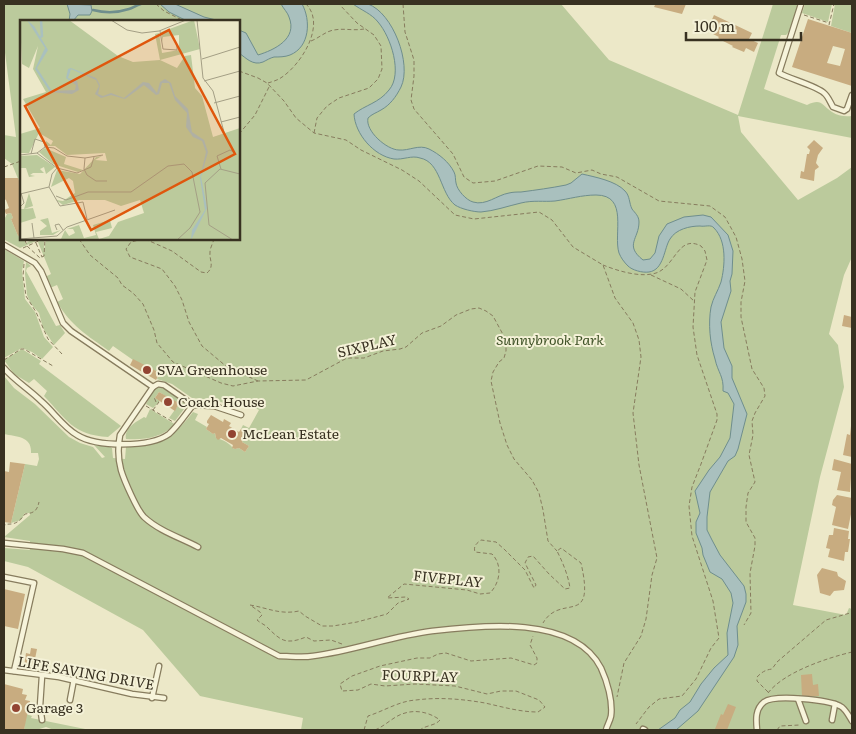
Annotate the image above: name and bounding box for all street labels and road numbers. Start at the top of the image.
street label: SIXPLAY [335,329,398,362]
street label: FIVEPLAY [412,564,484,592]
street label: LIFE SAVING DRIVE [16,650,156,694]
street label: FOURPLAY [381,664,459,686]

